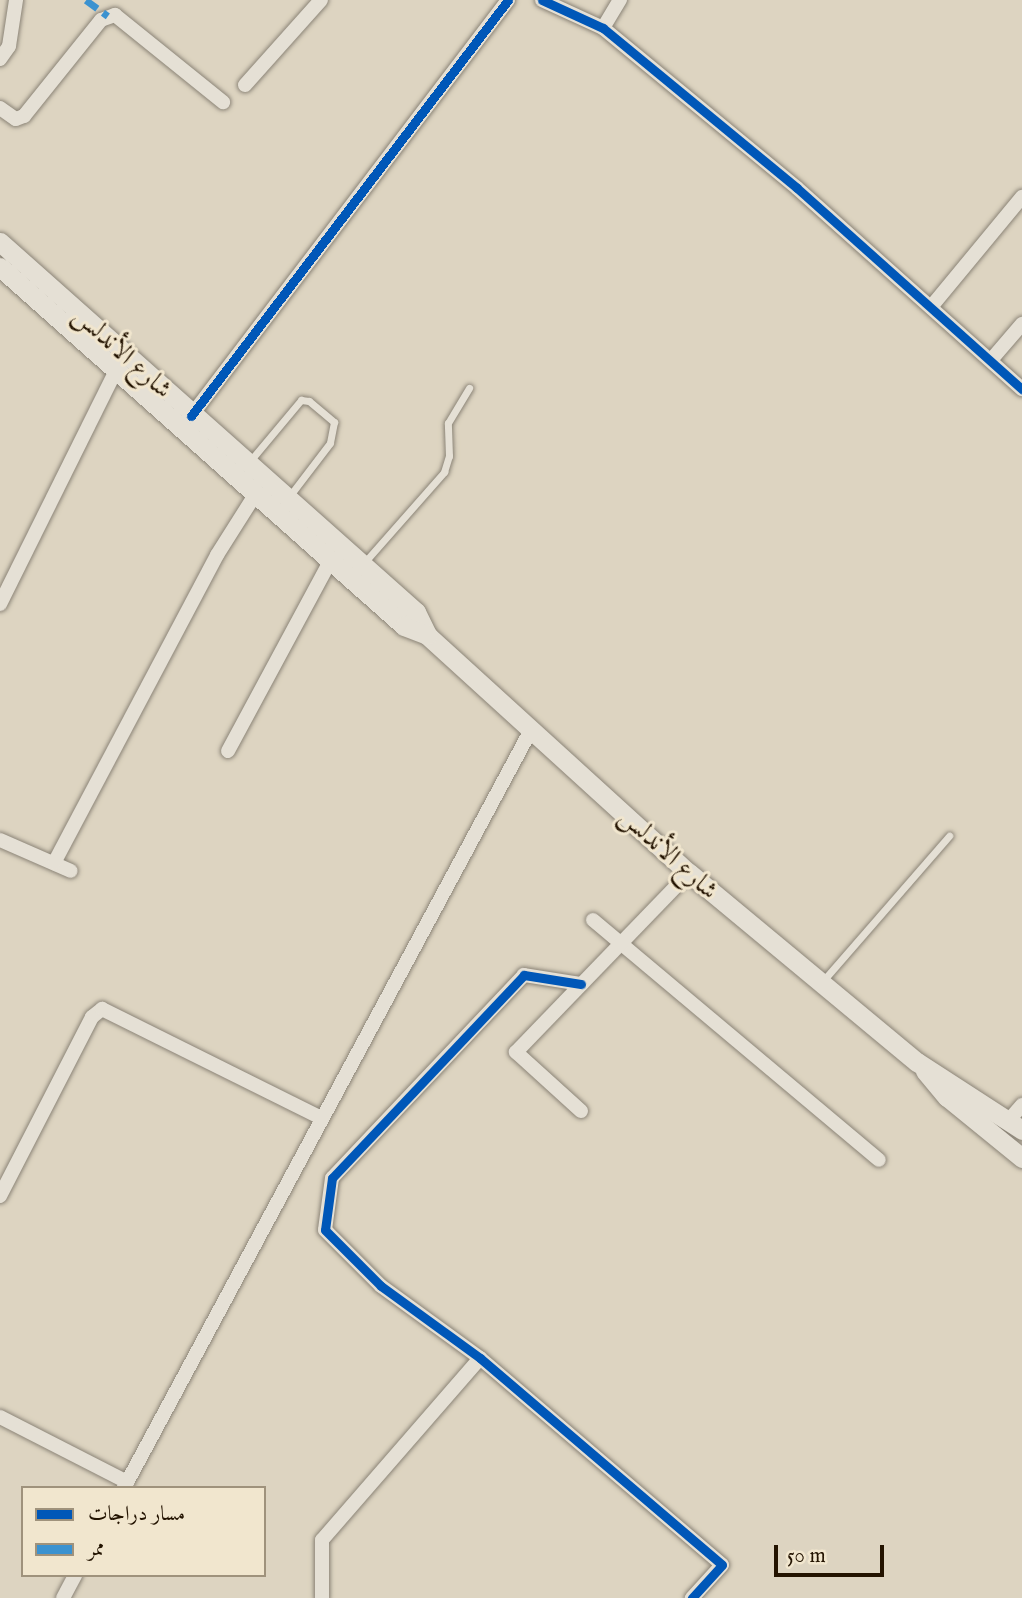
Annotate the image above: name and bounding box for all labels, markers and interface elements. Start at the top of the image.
street label: شارع الأندلس [66,300,178,406]
street label: شارع الأندلس [612,801,724,907]
legend [21,1486,266,1577]
text: مسار دراجات [88,1501,185,1528]
scale bar [777,1532,887,1576]
text: ممر [88,1536,105,1563]
text: 50 m [787,1543,826,1570]

